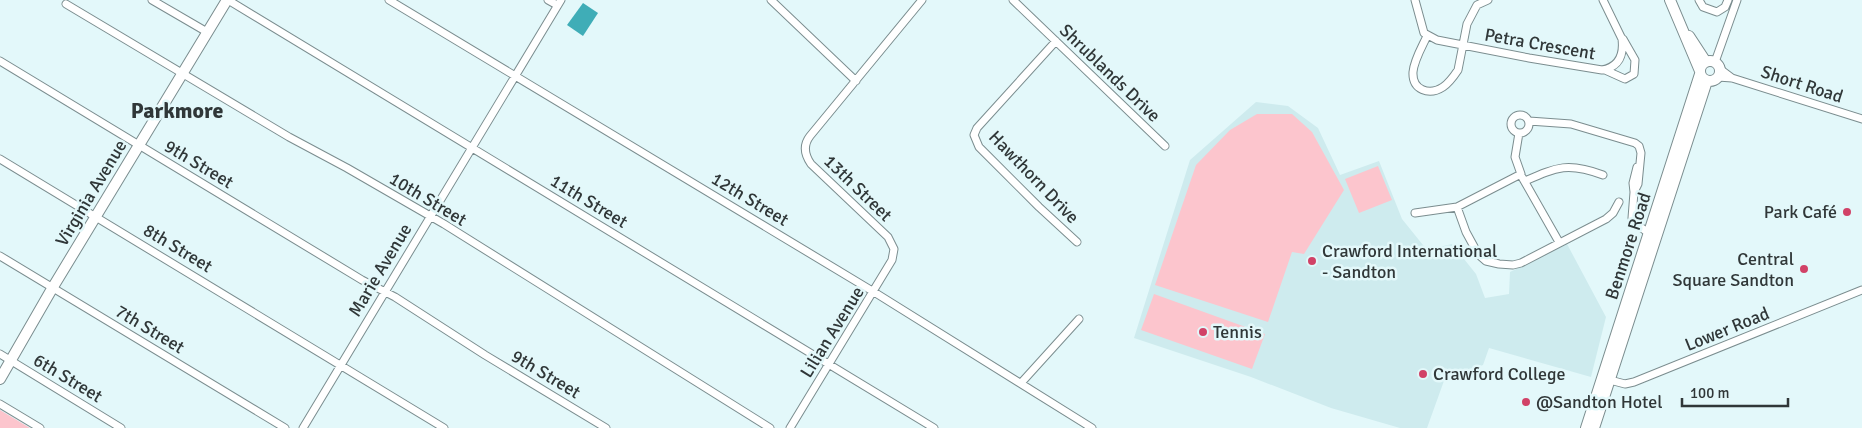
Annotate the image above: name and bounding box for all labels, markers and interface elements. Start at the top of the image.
street label: Shrublands Drive [1055,19,1165,127]
street label: Petra Crescent [1483,23,1597,65]
street label: Short Road [1758,60,1846,108]
district label: Parkmore [131,97,223,124]
street label: Hawthorn Drive [984,126,1084,228]
street label: 9th Street [160,135,238,193]
street label: Virginia Avenue [51,136,131,250]
street label: 13th Street [819,150,897,226]
street label: 10th Street [385,167,471,231]
street label: 12th Street [707,167,793,231]
street label: 11th Street [546,169,632,233]
street label: Benmore Road [1600,190,1656,302]
place label: Park Café [1764,201,1837,223]
marker: Park Café [1841,206,1853,218]
street label: 8th Street [139,219,217,277]
street label: Marie Avenue [344,219,416,321]
place label: Crawford International - Sandton [1322,240,1497,283]
place label: Central Square Sandton [1672,248,1794,291]
marker: Crawford International - Sandton [1306,255,1318,267]
marker: Central Square Sandton [1798,263,1810,275]
street label: Lilian Avenue [795,282,869,382]
street label: 7th Street [111,300,189,358]
street label: Lower Road [1682,302,1772,356]
place label: Tennis [1213,321,1262,343]
marker: Tennis [1197,326,1209,338]
street label: 9th Street [507,345,585,403]
street label: 6th Street [29,349,107,407]
place label: Crawford College [1433,363,1566,385]
marker: Crawford College [1417,368,1429,380]
scale bar [1682,376,1788,408]
text: 100 m [1690,384,1730,402]
place label: @Sandton Hotel [1536,391,1662,413]
marker: @Sandton Hotel [1520,396,1532,408]

